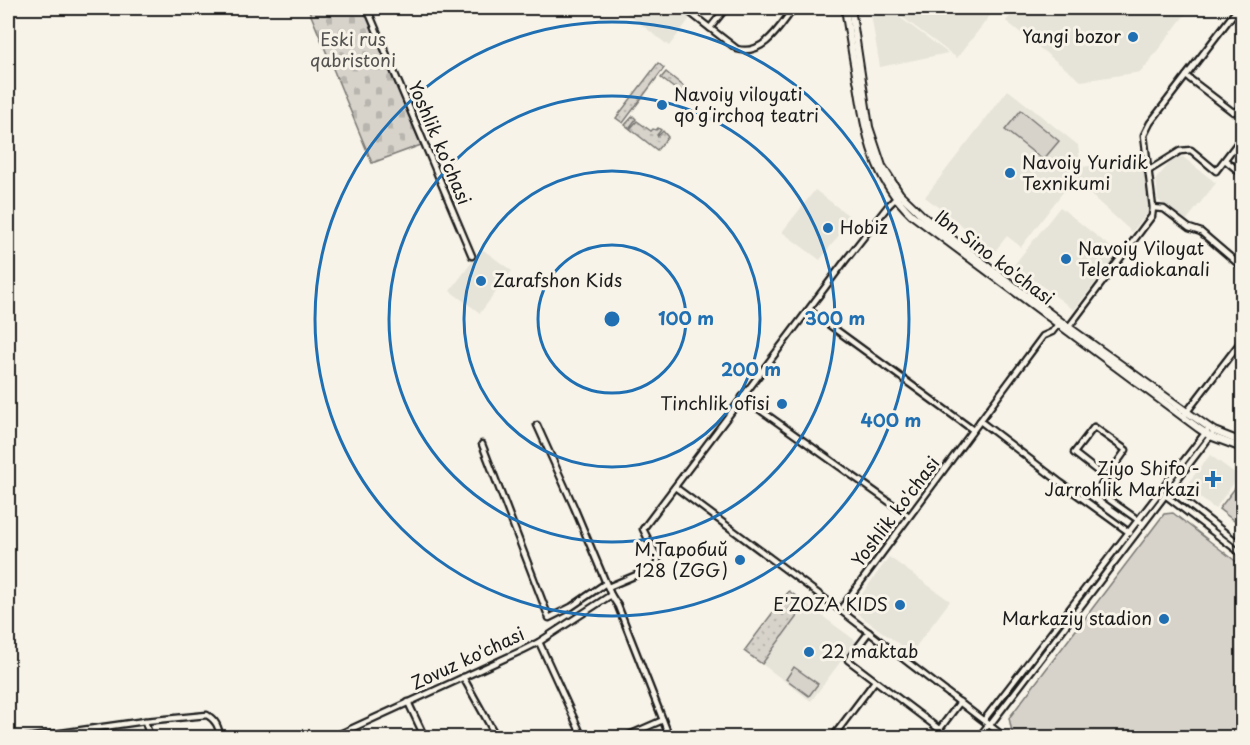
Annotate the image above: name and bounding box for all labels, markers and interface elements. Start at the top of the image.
place label: Yangi bozor [1022,22,1121,49]
park label: Eski rus qabristoni [310,25,396,73]
marker: Yangi bozor [1126,30,1140,44]
street label: Yoshlik ko'chasi [402,76,479,209]
place label: Navoiy viloyati qoʻgʻirchoq teatri [674,80,819,128]
marker: Navoiy viloyati qoʻgʻirchoq teatri [655,98,669,112]
place label: Navoiy Yuridik Texnikumi [1022,148,1148,196]
marker: Navoiy Yuridik Texnikumi [1003,166,1017,180]
street label: Ibn Sino ko'chasi [930,203,1060,311]
place label: Hobiz [840,213,888,240]
marker: Hobiz [821,221,835,235]
place label: Navoiy Viloyat Teleradiokanali [1078,234,1210,282]
marker: Navoiy Viloyat Teleradiokanali [1059,252,1073,266]
place label: Zarafshon Kids [493,266,622,293]
marker: Zarafshon Kids [474,274,488,288]
text: 100 m [658,304,714,331]
text: 300 m [805,304,865,331]
centre of rings [602,309,622,329]
text: 200 m [721,355,781,382]
place label: Tinchlik ofisi [660,389,770,416]
marker: Tinchlik ofisi [775,397,789,411]
text: 400 m [861,406,921,433]
street label: Yoshlik ko'chasi [844,450,945,572]
place label: Ziyo Shifo - Jarrohlik Markazi [1044,454,1200,502]
marker: Ziyo Shifo - Jarrohlik Markazi [1204,470,1222,488]
place label: М.Таробий 128 (ZGG) [634,535,728,583]
marker: М.Таробий 128 (ZGG) [733,553,747,567]
place label: E'ZOZA KIDS [773,590,888,617]
marker: E'ZOZA KIDS [893,598,907,612]
place label: Markaziy stadion [1002,604,1152,631]
marker: Markaziy stadion [1157,612,1171,626]
street label: Zovuz ko'chasi [406,620,529,696]
place label: 22 maktab [821,637,918,664]
marker: 22 maktab [802,645,816,659]

